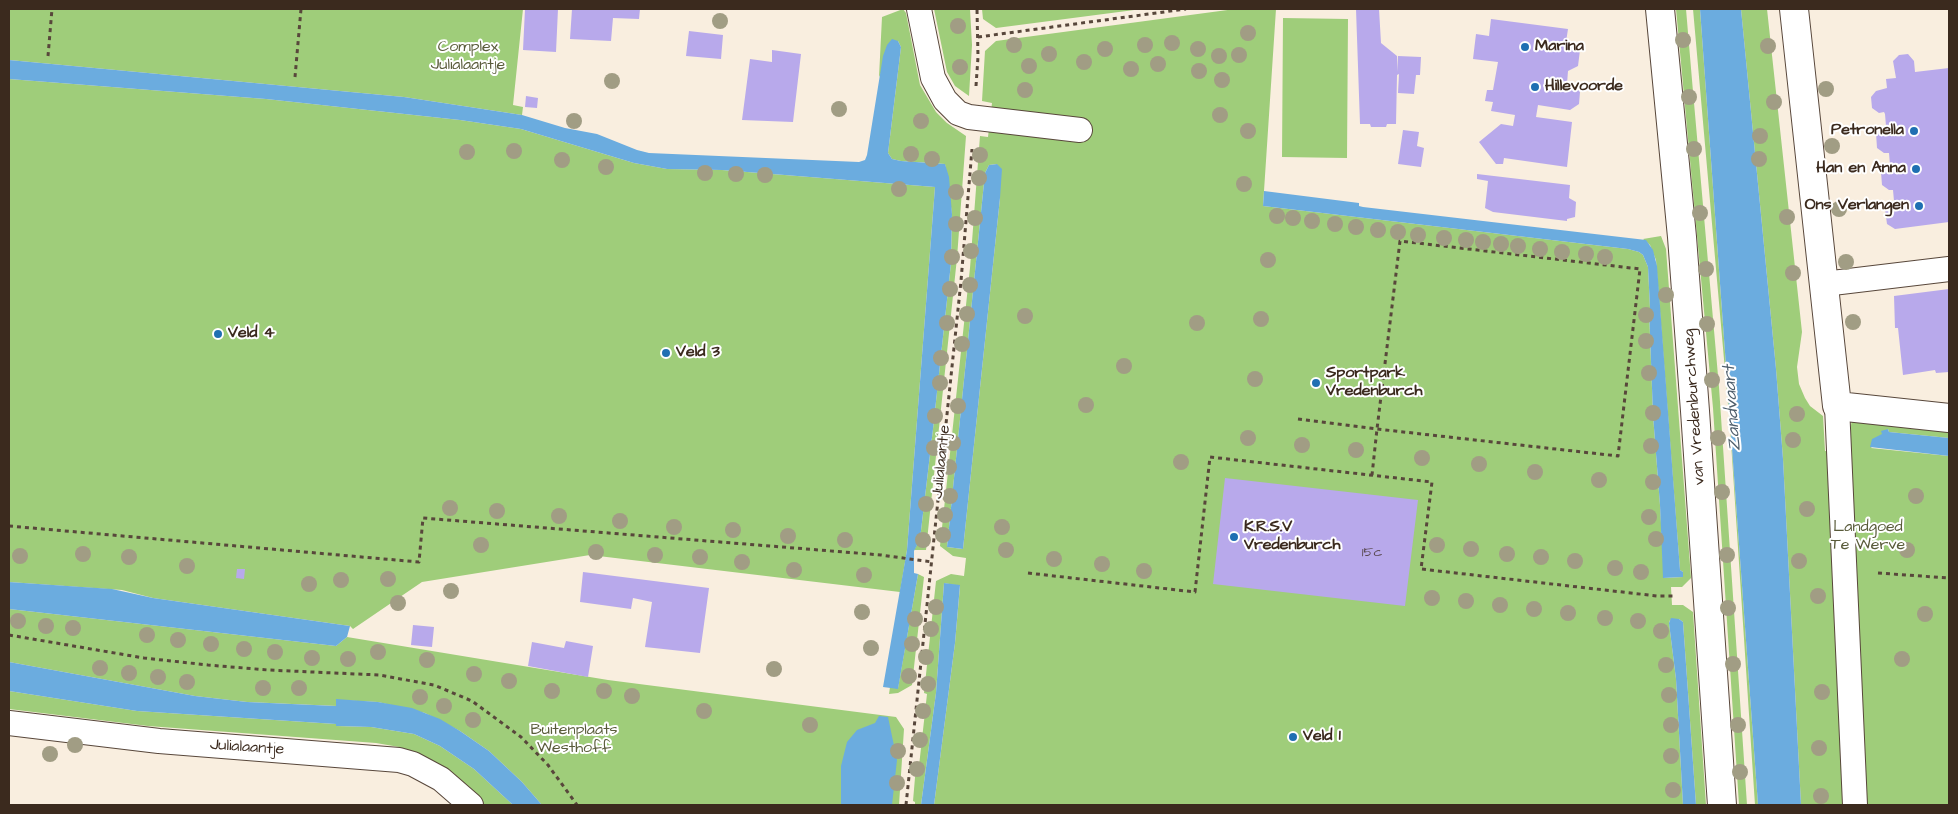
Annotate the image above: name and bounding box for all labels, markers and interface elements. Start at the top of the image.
place label: Marina [1535,37,1584,57]
park label: Complex Julialaantje [431,38,505,76]
marker: Marina [1519,41,1531,53]
place label: Hillevoorde [1545,77,1623,97]
marker: Hillevoorde [1529,81,1541,93]
place label: Petronella [1831,121,1904,141]
marker: Petronella [1908,125,1920,137]
place label: Han en Anna [1816,159,1906,179]
marker: Han en Anna [1910,163,1922,175]
place label: Ons Verlangen [1805,196,1909,216]
marker: Ons Verlangen [1913,200,1925,212]
place label: Veld 4 [228,324,275,344]
marker: Veld 4 [212,328,224,340]
street label: van Vredenburchweg [1680,328,1710,486]
place label: Veld 3 [676,343,720,363]
marker: Veld 3 [660,347,672,359]
place label: Sportpark Vredenburch [1326,364,1422,402]
water label: Zandvaart [1719,364,1747,452]
marker: Sportpark Vredenburch [1310,377,1322,389]
street label: Julialaantje [929,424,955,500]
place label: K.R.S.V Vredenburch [1244,518,1340,556]
park label: Landgoed Te Werve [1831,518,1905,556]
marker: K.R.S.V Vredenburch [1228,531,1240,543]
house number: 15c [1362,545,1382,561]
park label: Buitenplaats Westhoff [530,721,618,759]
place label: Veld 1 [1303,727,1341,747]
marker: Veld 1 [1287,731,1299,743]
street label: Julialaantje [209,736,285,760]

